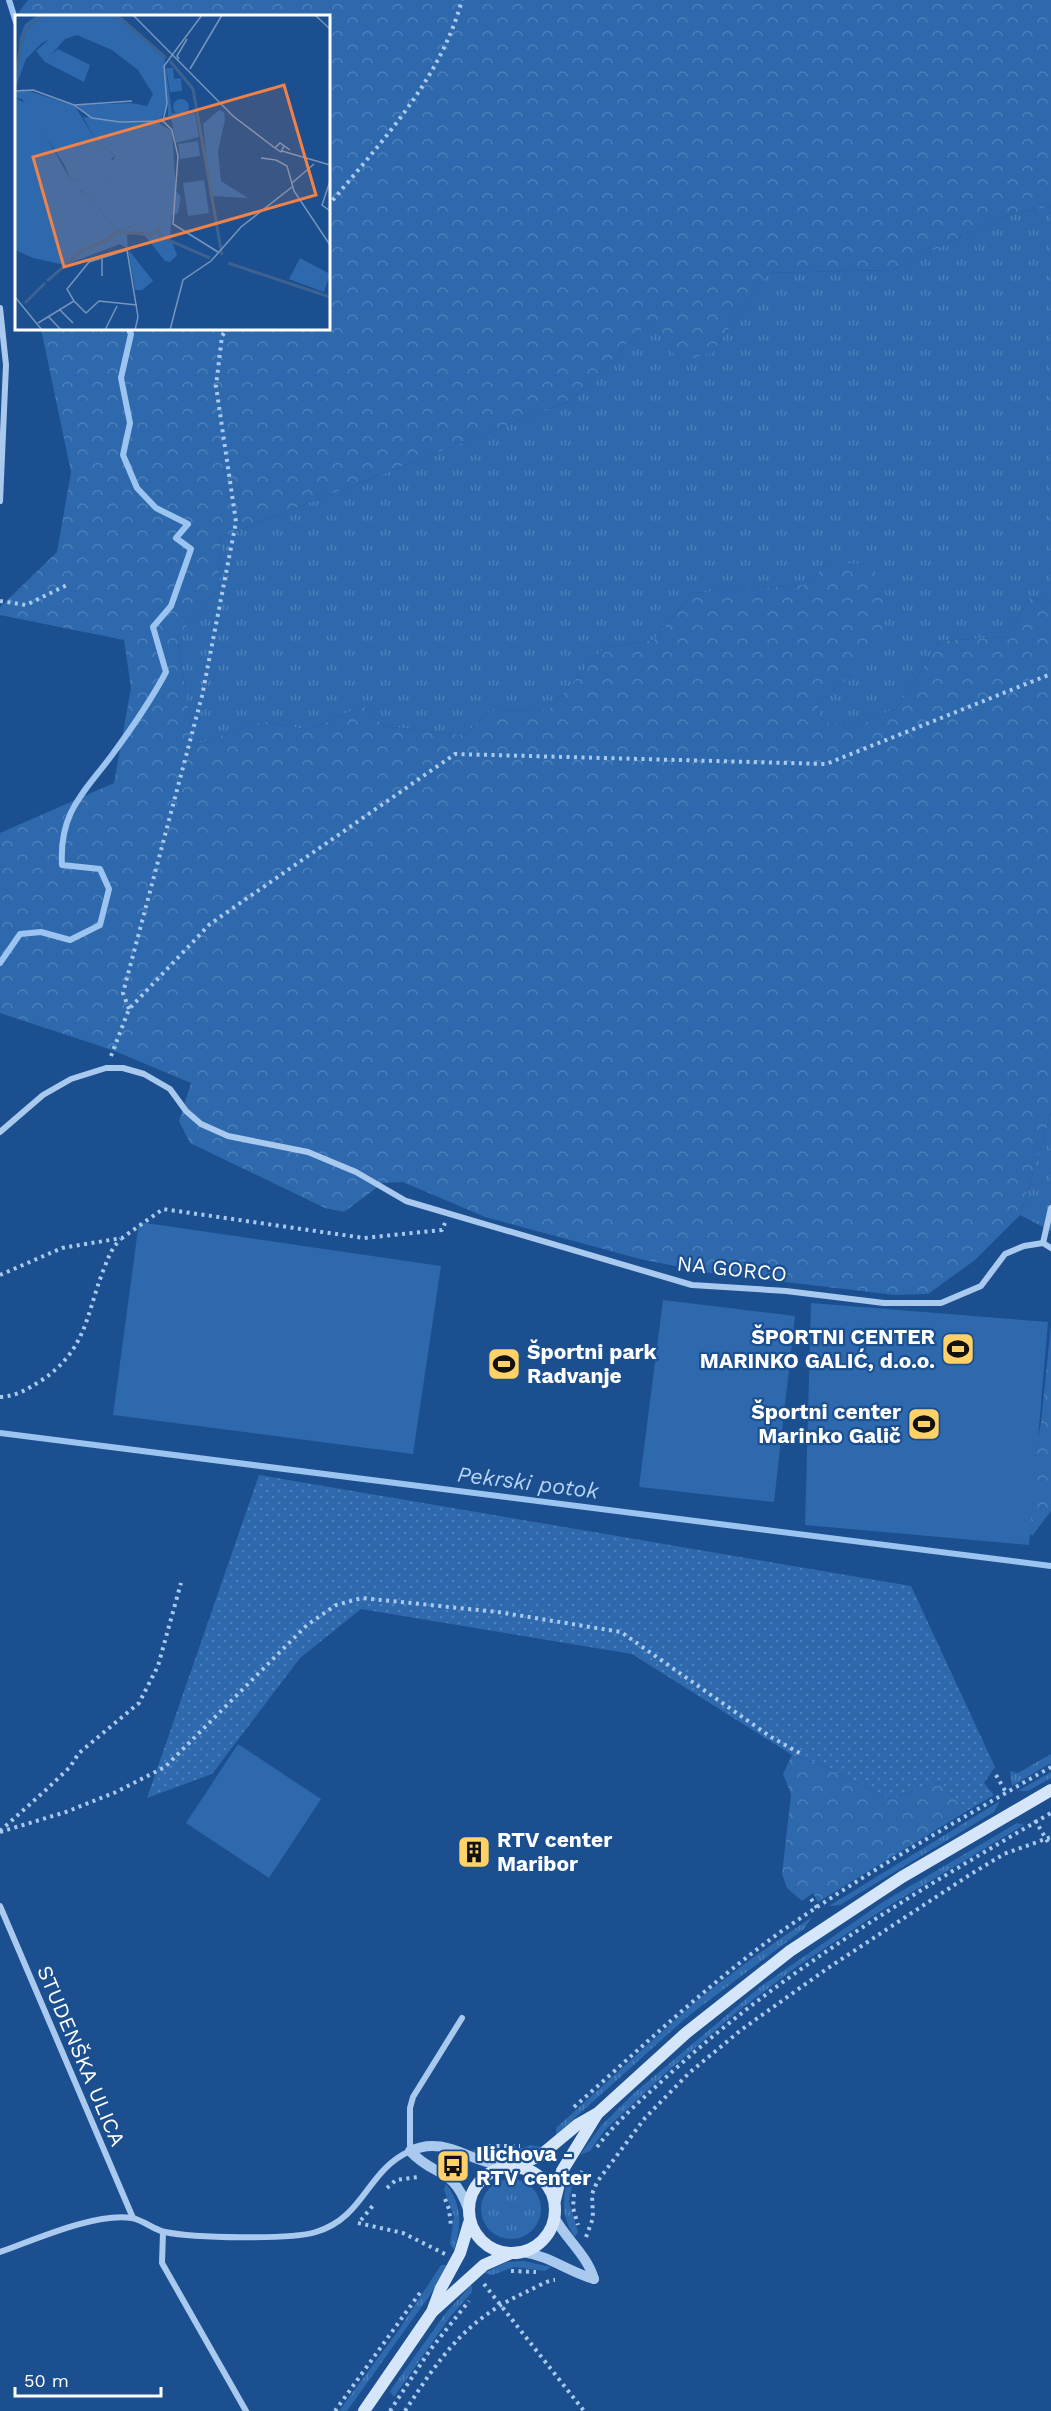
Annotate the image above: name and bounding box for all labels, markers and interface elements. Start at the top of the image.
inset map [15,15,330,330]
street label: NA GORCO [676,1250,788,1287]
place label: ŠPORTNI CENTER MARINKO GALIĆ, d.o.o. [700,1324,936,1373]
sports icon: ŠPORTNI CENTER MARINKO GALIĆ, d.o.o. [940,1331,976,1367]
place label: Športni park Radvanje [527,1339,658,1388]
sports icon: Športni park Radvanje [486,1346,522,1382]
place label: Športni center Marinko Galič [751,1399,901,1448]
sports icon: Športni center Marinko Galič [906,1406,942,1442]
water label: Pekrski potok [456,1461,601,1504]
place label: RTV center Maribor [497,1827,612,1876]
building icon: RTV center Maribor [456,1834,492,1870]
street label: STUDENŠKA ULICA [32,1962,131,2150]
place label: Ilichova - RTV center [476,2141,591,2190]
bus stop icon: Ilichova - RTV center [435,2148,471,2184]
scale bar [15,2360,160,2398]
text: 50 m [24,2370,69,2391]

